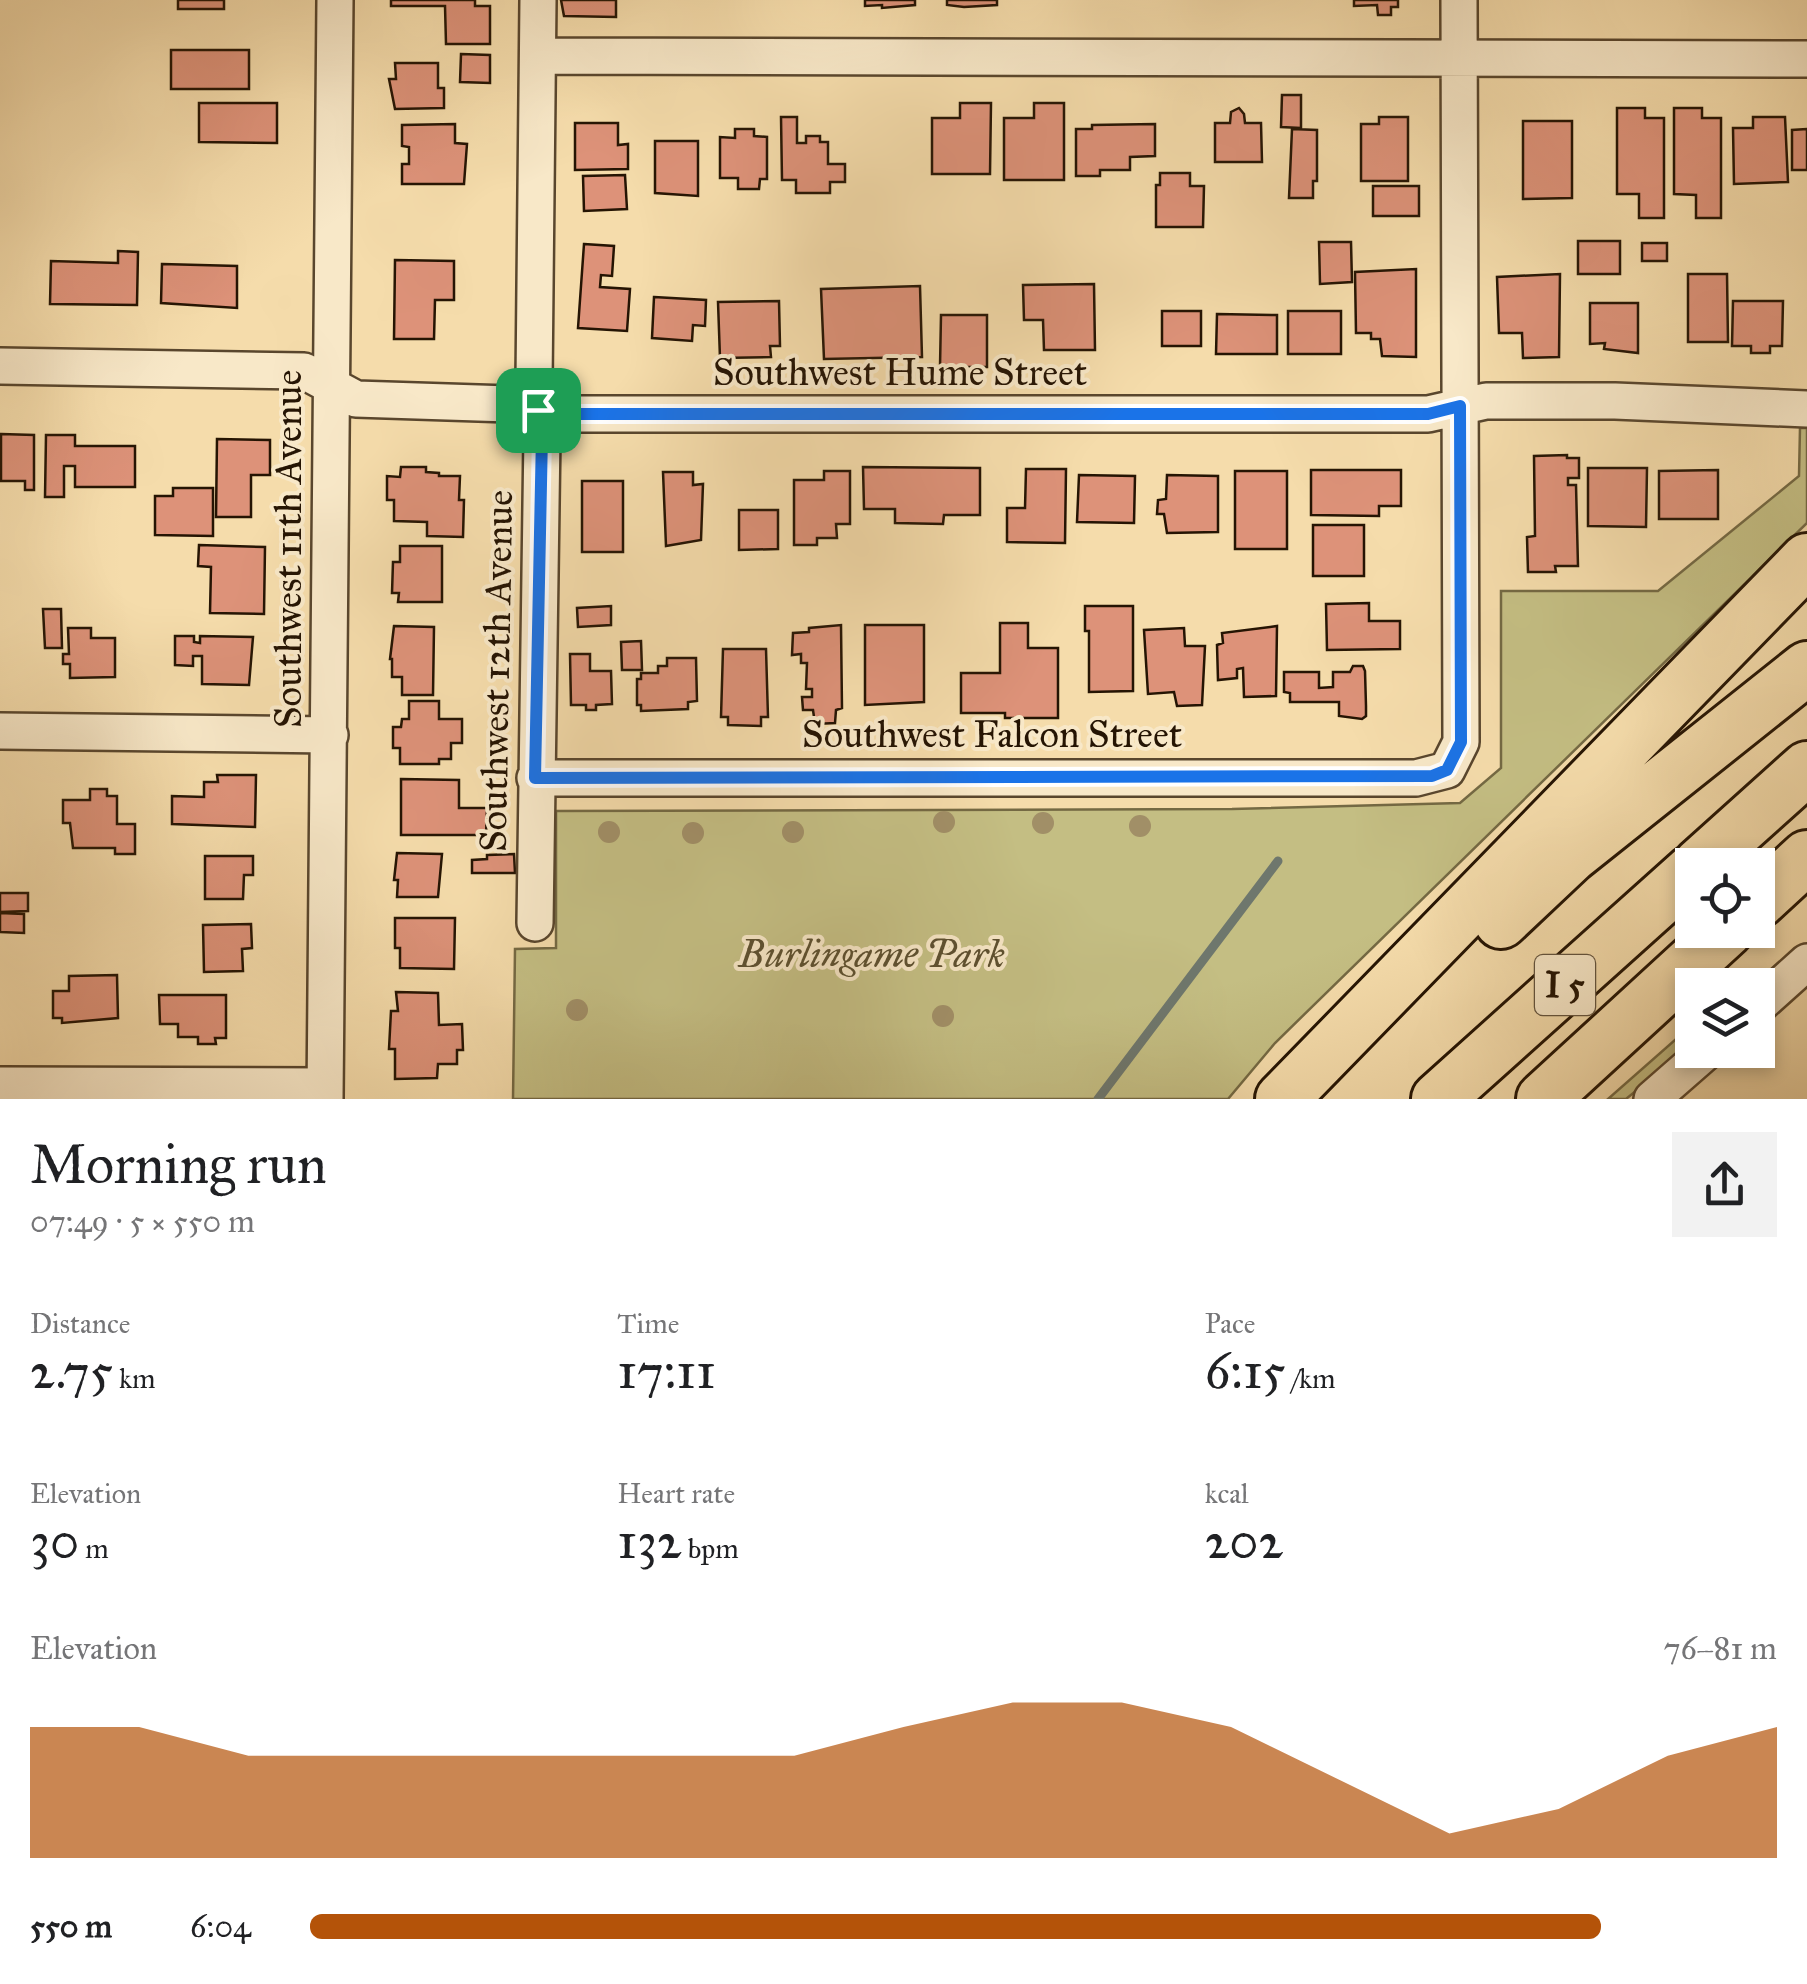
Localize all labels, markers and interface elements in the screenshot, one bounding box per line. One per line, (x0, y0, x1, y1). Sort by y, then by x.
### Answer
street label: Southwest Hume Street (713, 349, 1087, 395)
pin (496, 368, 581, 453)
street label: Southwest 11th Avenue (265, 370, 311, 728)
icon: arrive (511, 383, 566, 438)
street label: Southwest 12th Avenue (470, 490, 522, 852)
street label: Southwest Falcon Street (802, 711, 1182, 757)
map controls (1675, 848, 1775, 1068)
button: locate (1675, 848, 1775, 948)
park label: Burlingame Park (737, 931, 1005, 977)
road number: I 5 (1535, 955, 1595, 1015)
button: layers (1675, 968, 1775, 1068)
text: Morning run (30, 1131, 327, 1198)
button: share (1672, 1132, 1777, 1237)
text: 07:49 · 5 × 550 m (30, 1202, 255, 1241)
text: Distance (30, 1306, 130, 1341)
text: Time (617, 1306, 679, 1341)
text: Pace (1205, 1306, 1255, 1341)
text: 2.75 (30, 1341, 113, 1402)
text: 17:11 (617, 1341, 716, 1402)
text: 6:15 (1205, 1341, 1286, 1402)
text: km (113, 1361, 156, 1396)
text: /km (1286, 1361, 1336, 1396)
text: Elevation (30, 1476, 141, 1511)
text: Heart rate (617, 1476, 735, 1511)
text: kcal (1205, 1476, 1249, 1511)
text: 30 (30, 1511, 79, 1572)
text: 132 (617, 1511, 682, 1572)
text: 202 (1205, 1511, 1283, 1572)
text: m (79, 1531, 109, 1566)
text: bpm (682, 1531, 739, 1566)
text: Elevation (30, 1629, 157, 1668)
text: 76–81 m (1663, 1629, 1777, 1668)
text: 550 m (30, 1907, 112, 1946)
text: 6:04 (190, 1907, 251, 1946)

